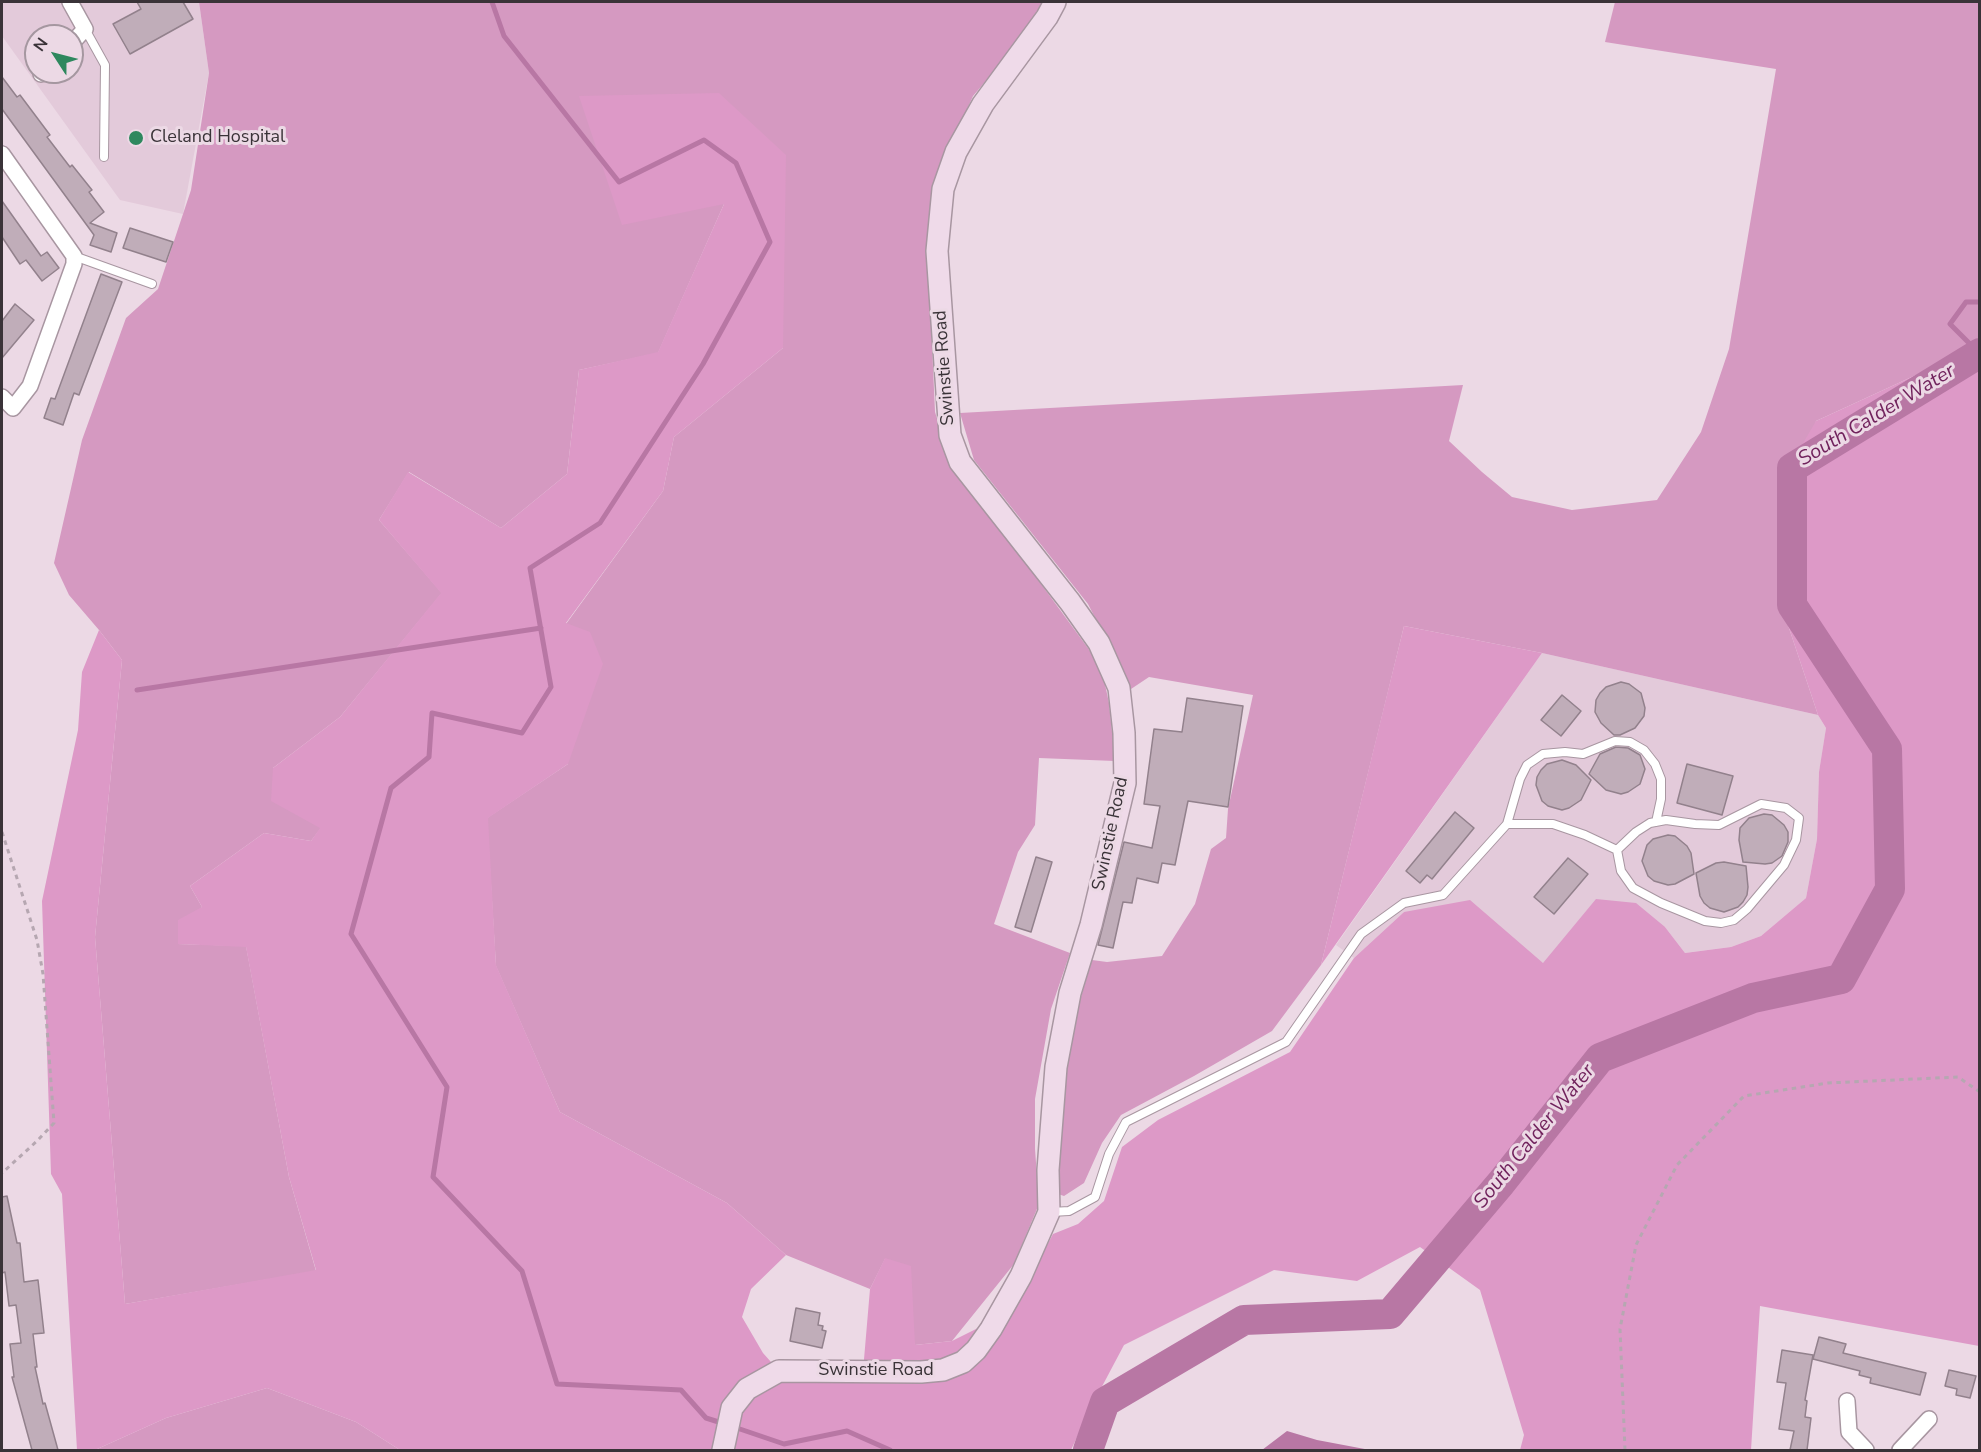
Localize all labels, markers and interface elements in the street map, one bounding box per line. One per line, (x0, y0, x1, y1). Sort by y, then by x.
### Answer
north arrow (24, 24, 84, 84)
text: N (29, 33, 53, 56)
place label: Cleland Hospital (150, 127, 285, 149)
marker: Cleland Hospital (127, 129, 145, 147)
street label: Swinstie Road (930, 310, 960, 426)
water label: South Calder Water (1794, 360, 1960, 472)
street label: Swinstie Road (1088, 775, 1134, 893)
water label: South Calder Water (1470, 1060, 1600, 1214)
street label: Swinstie Road (818, 1360, 934, 1382)

